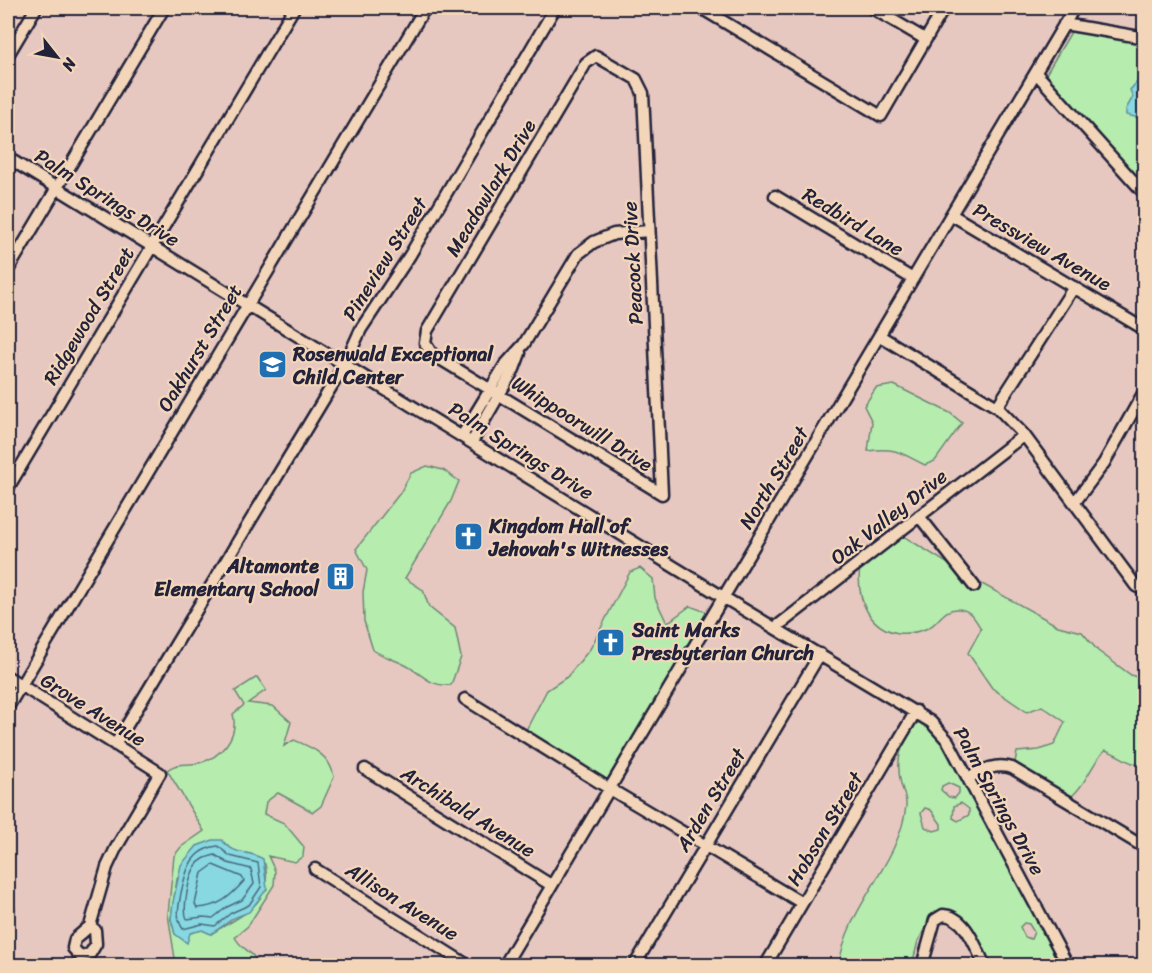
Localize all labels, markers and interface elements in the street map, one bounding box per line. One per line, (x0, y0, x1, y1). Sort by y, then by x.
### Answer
north arrow (27, 27, 87, 87)
text: N (54, 51, 85, 77)
street label: Meadowlark Drive (436, 112, 546, 264)
street label: Palm Springs Drive (27, 139, 187, 257)
street label: Redbird Lane (795, 178, 911, 266)
street label: Pineview Street (333, 189, 438, 328)
street label: Pressview Avenue (966, 193, 1118, 301)
street label: Peacock Drive (612, 200, 654, 326)
street label: Ridgewood Street (34, 240, 144, 392)
street label: Oakhurst Street (148, 277, 252, 419)
place label: Rosenwald Exceptional Child Center (292, 337, 494, 395)
school or university icon: Rosenwald Exceptional Child Center (256, 349, 288, 381)
street label: Whippoorwill Drive (504, 366, 660, 482)
street label: Palm Springs Drive (441, 392, 601, 510)
street label: North Street (729, 419, 819, 536)
street label: Oak Valley Drive (823, 460, 955, 574)
place label: Kingdom Hall of Jehovah's Witnesses (488, 509, 669, 567)
church icon: Kingdom Hall of Jehovah's Witnesses (452, 521, 484, 553)
place label: Altamonte Elementary School (154, 549, 320, 607)
building icon: Altamonte Elementary School (324, 561, 356, 593)
place label: Saint Marks Presbyterian Church (631, 613, 814, 671)
church icon: Saint Marks Presbyterian Church (595, 626, 627, 658)
street label: Grove Avenue (33, 664, 153, 756)
street label: Palm Springs Drive (943, 720, 1055, 882)
street label: Arden Street (666, 741, 756, 859)
street label: Archibald Avenue (393, 756, 542, 868)
street label: Hobson Street (777, 764, 873, 893)
street label: Allison Avenue (337, 853, 466, 951)

